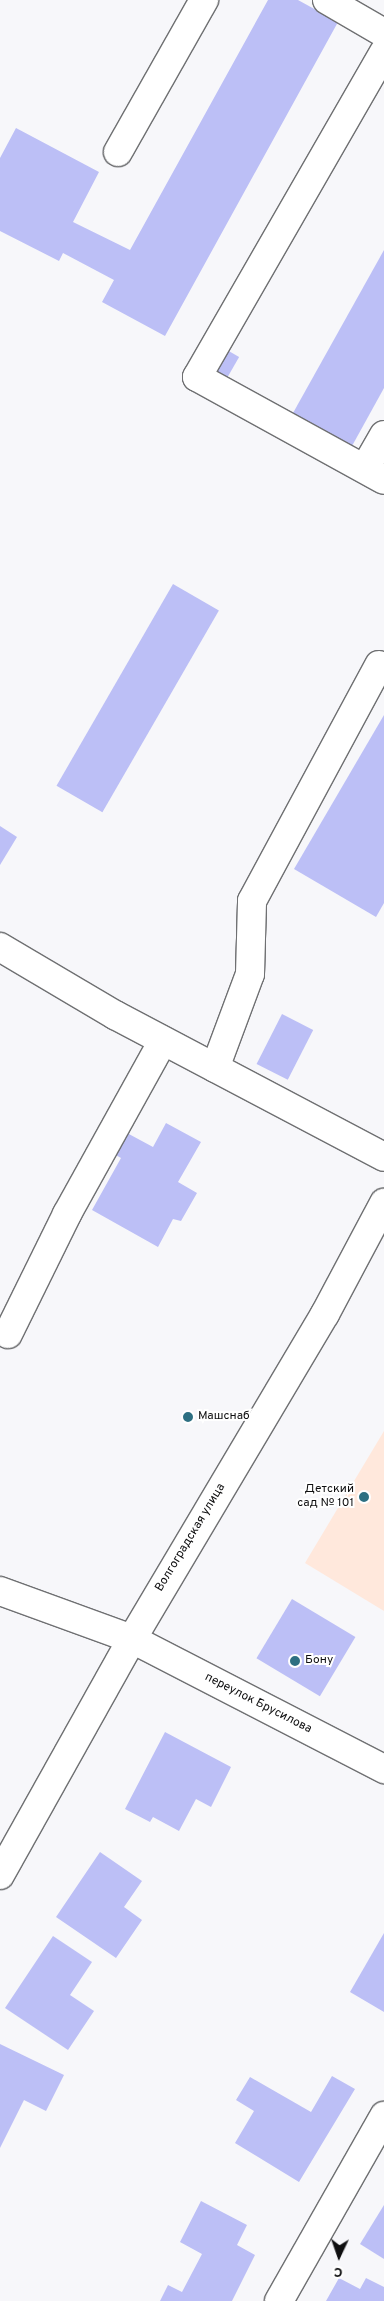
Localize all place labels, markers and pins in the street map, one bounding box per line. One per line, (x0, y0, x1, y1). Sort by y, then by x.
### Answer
place label: Машснаб (198, 1410, 250, 1424)
marker: Машснаб (182, 1411, 194, 1423)
place label: Детский сад № 101 (297, 1483, 354, 1511)
marker: Детский сад № 101 (358, 1491, 370, 1503)
place label: Бону (305, 1654, 333, 1668)
marker: Бону (289, 1655, 301, 1667)

